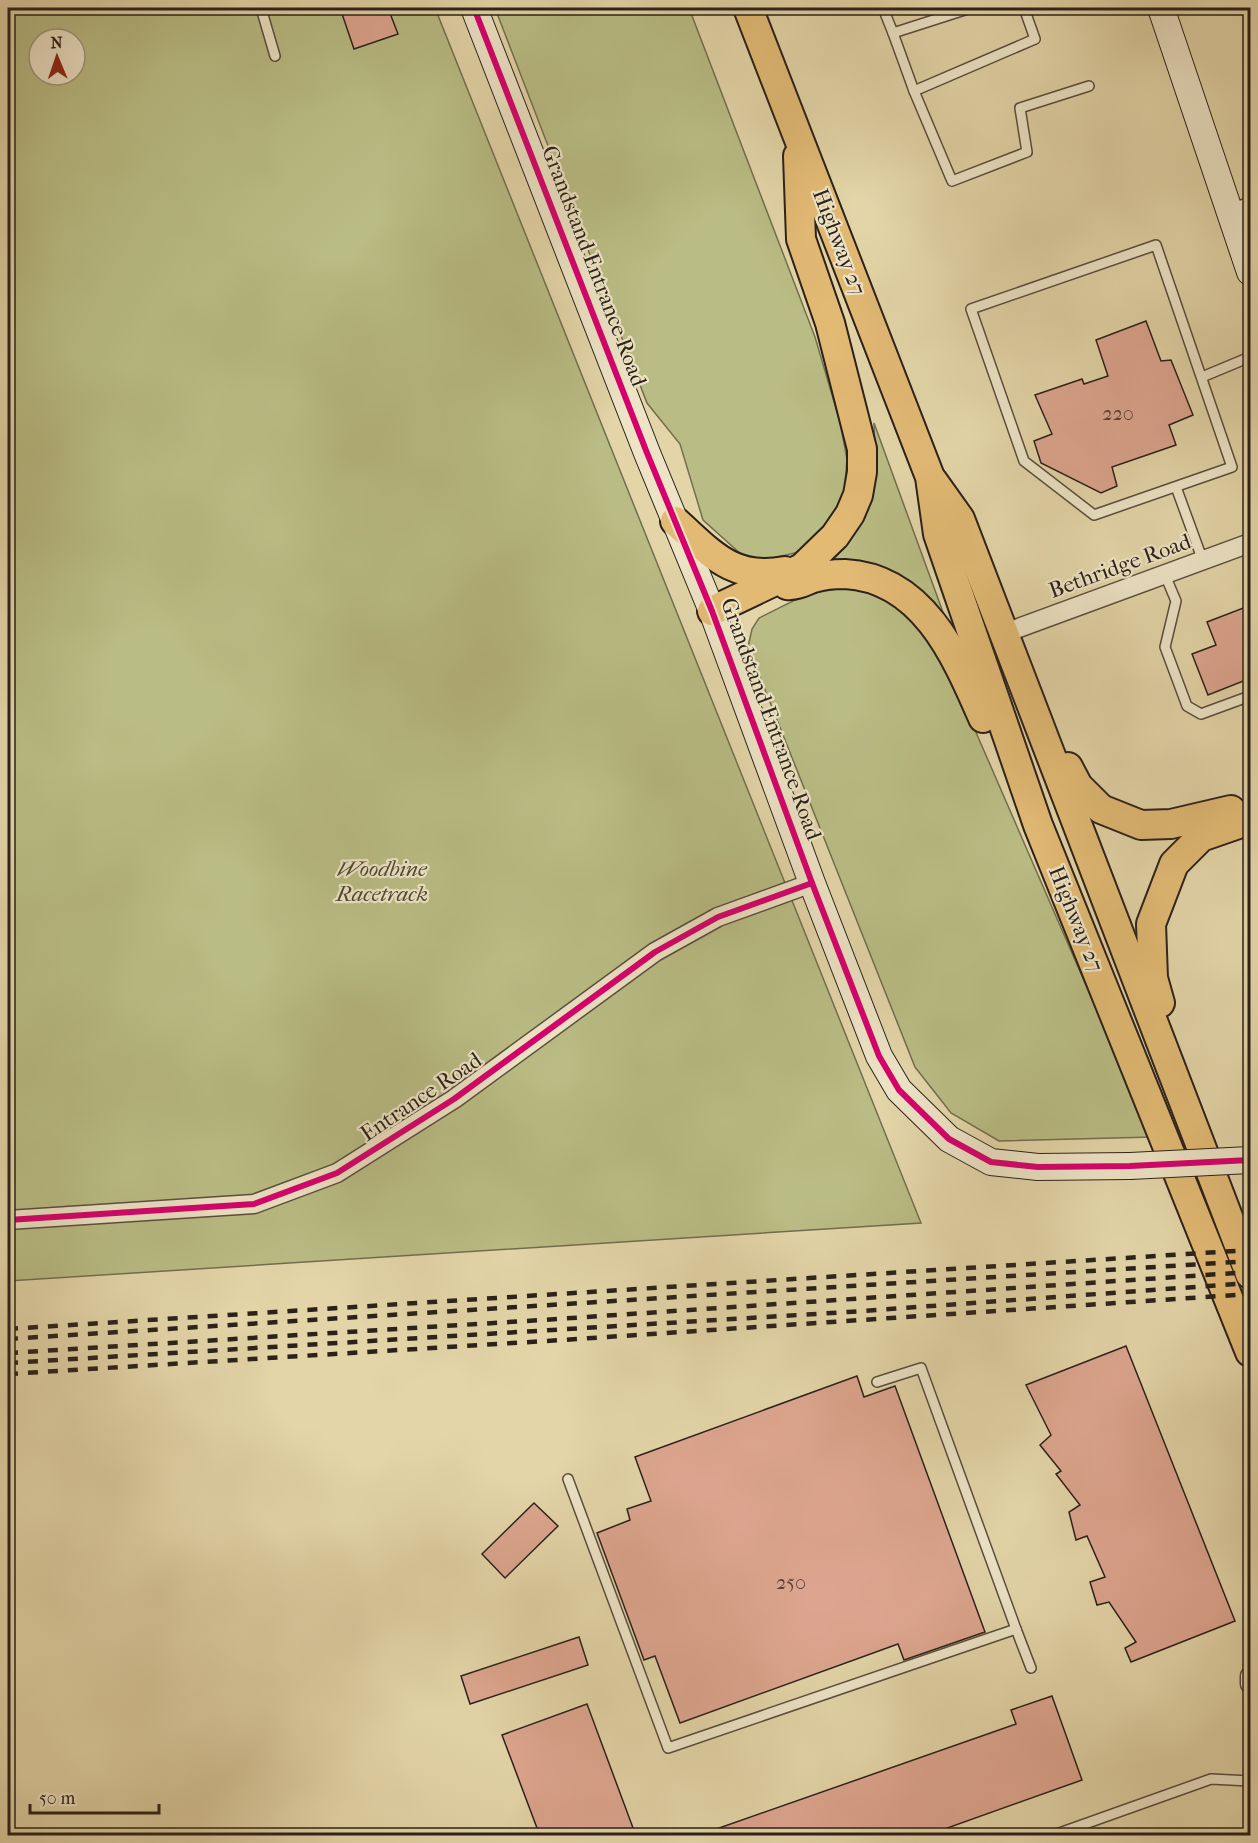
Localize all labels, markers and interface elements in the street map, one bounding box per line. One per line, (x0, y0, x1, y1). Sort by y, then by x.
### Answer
north arrow (27, 27, 87, 87)
text: N (50, 33, 64, 52)
street label: Grandstand Entrance Road (536, 142, 652, 391)
street label: Highway 27 (807, 185, 871, 299)
house number: 220 (1102, 402, 1134, 425)
street label: Bethridge Road (1045, 528, 1196, 604)
street label: Grandstand Entrance Road (715, 594, 827, 845)
park label: Woodbine Racetrack (334, 856, 428, 907)
street label: Highway 27 (1043, 862, 1109, 976)
street label: Entrance Road (356, 1046, 487, 1147)
house number: 250 (776, 1571, 806, 1594)
scale bar (30, 1777, 159, 1815)
text: 50 m (39, 1788, 76, 1809)

